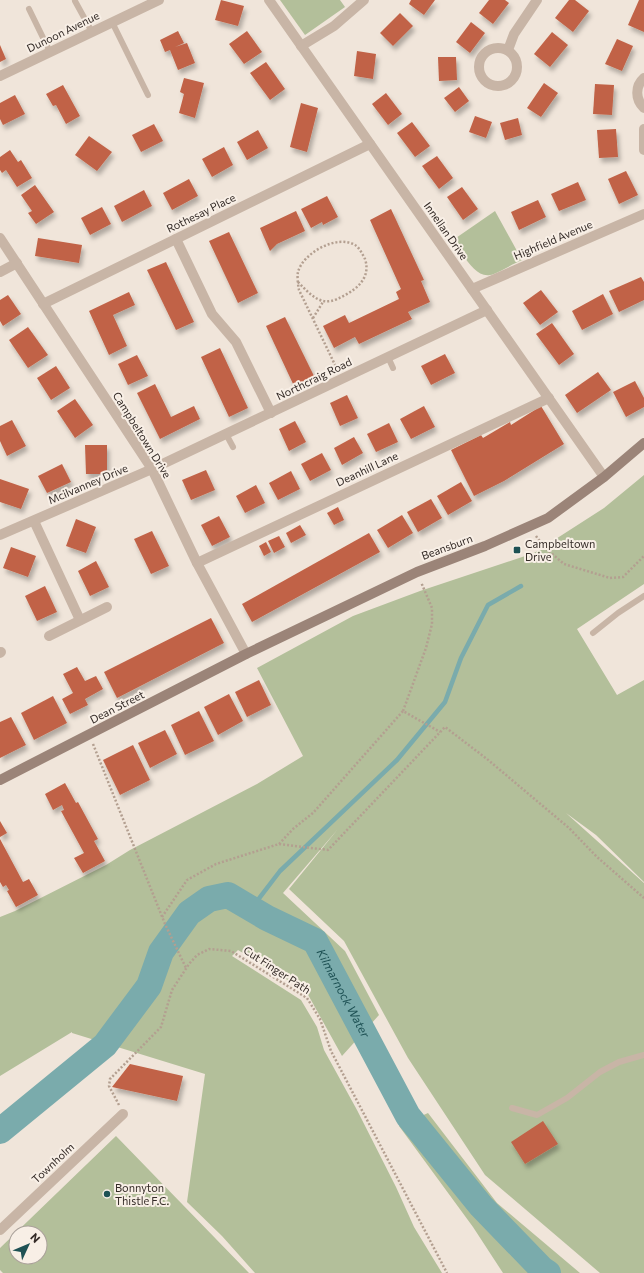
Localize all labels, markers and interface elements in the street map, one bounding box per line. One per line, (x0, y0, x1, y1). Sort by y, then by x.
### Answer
street label: Dunoon Avenue (25, 8, 101, 55)
street label: Rothesay Place (164, 190, 238, 235)
street label: Innellan Drive (422, 199, 471, 262)
street label: Highfield Avenue (511, 217, 594, 262)
street label: Northcraig Road (274, 355, 354, 402)
street label: Campbeltown Drive (111, 389, 174, 480)
street label: Deanhill Lane (334, 448, 400, 489)
street label: Mcilvanney Drive (46, 461, 130, 506)
street label: Beansburn (420, 531, 474, 562)
place label: Campbeltown Drive (525, 537, 595, 563)
marker: Campbeltown Drive (512, 545, 522, 555)
street label: Dean Street (87, 687, 147, 726)
street label: Cut Finger Path (241, 943, 313, 996)
water label: Kilmarnock Water (314, 946, 374, 1041)
street label: Townholm (29, 1140, 76, 1185)
place label: Bonnyton Thistle F.C. (115, 1181, 170, 1207)
marker: Bonnyton Thistle F.C. (102, 1189, 112, 1199)
north arrow (8, 1225, 48, 1265)
text: N (28, 1230, 43, 1245)

